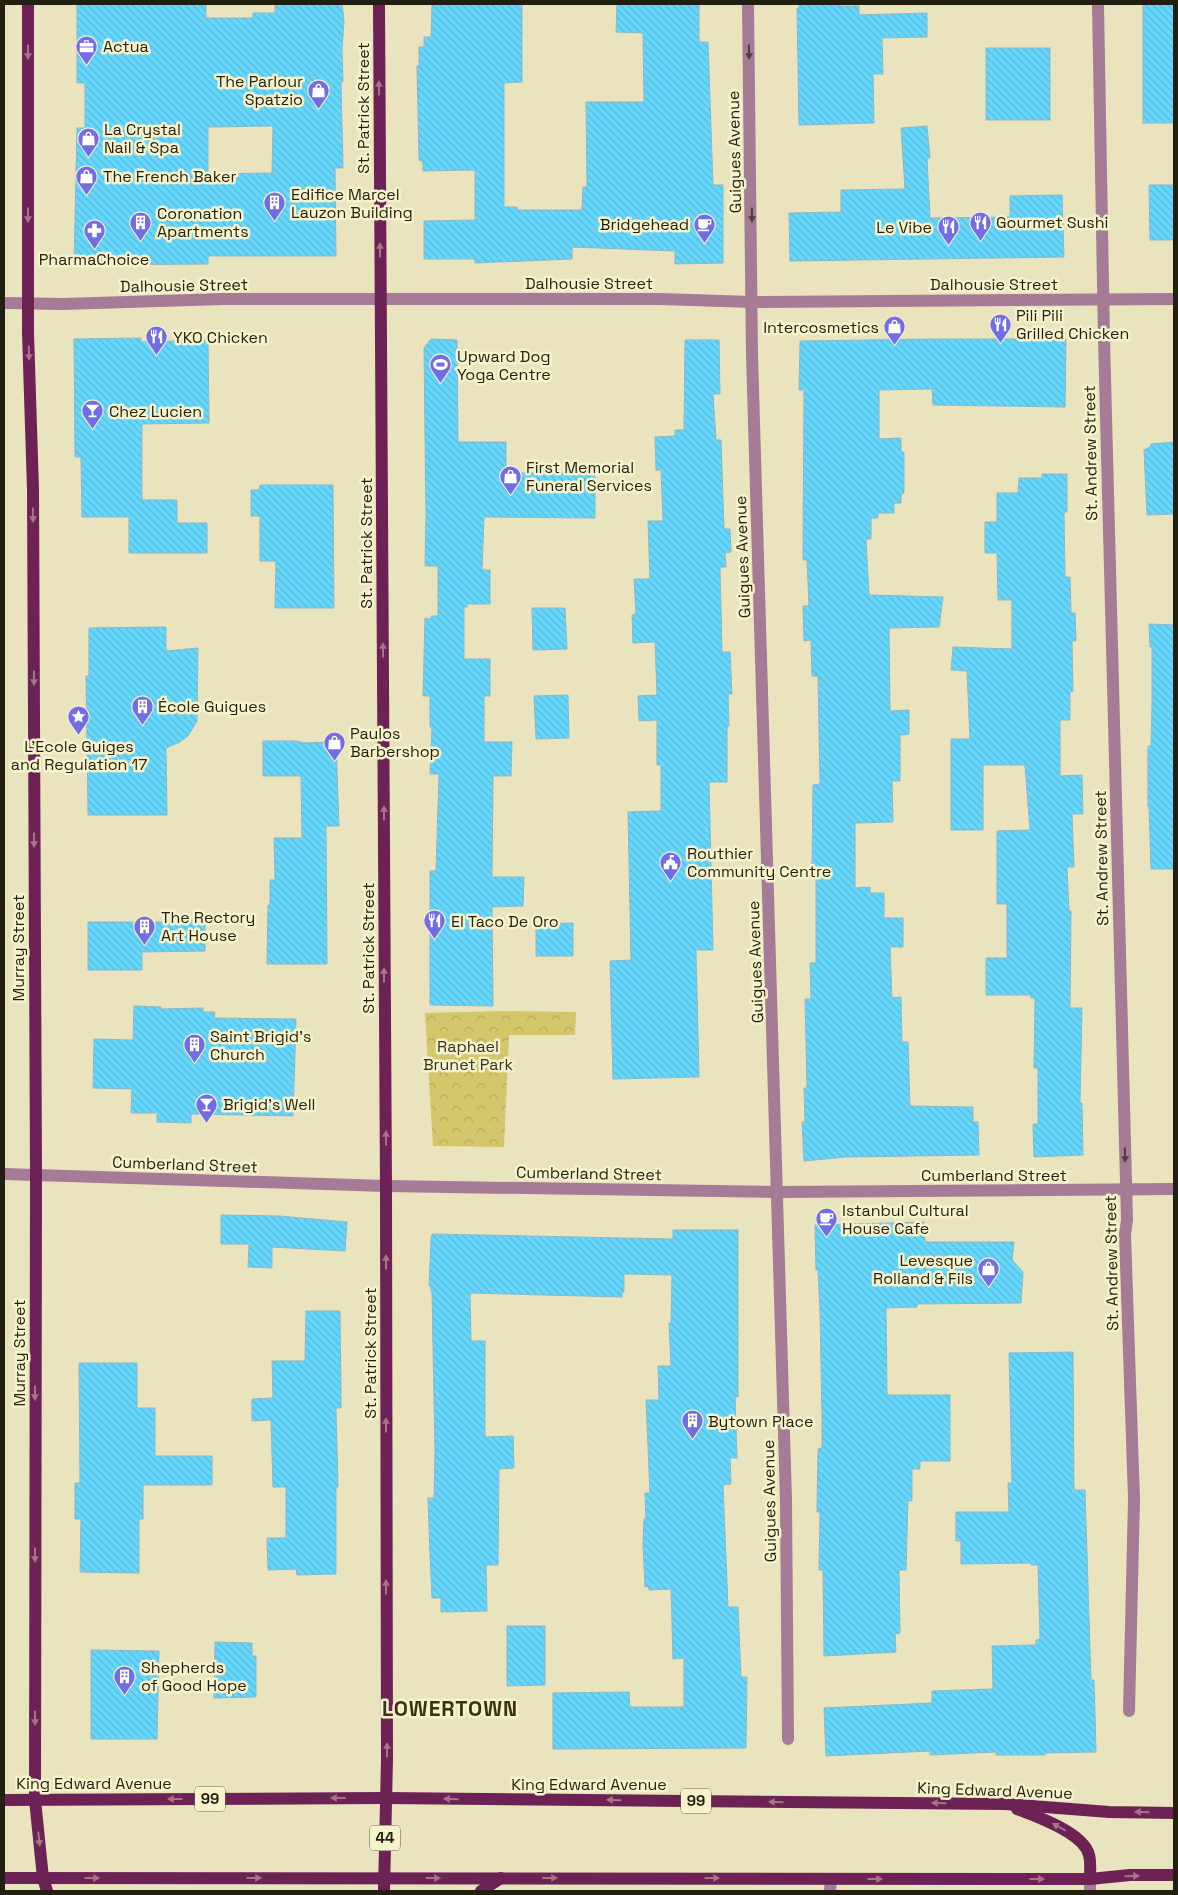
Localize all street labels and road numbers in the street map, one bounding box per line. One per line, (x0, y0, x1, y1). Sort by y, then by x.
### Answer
street label: St. Patrick Street (353, 42, 374, 174)
street label: Guigues Avenue (723, 90, 746, 213)
street label: Dalhousie Street (525, 273, 653, 294)
street label: Dalhousie Street (120, 274, 248, 297)
street label: Dalhousie Street (930, 274, 1058, 295)
street label: St. Andrew Street (1079, 385, 1102, 521)
street label: St. Patrick Street (356, 477, 377, 609)
street label: Guigues Avenue (730, 495, 755, 619)
street label: St. Andrew Street (1090, 790, 1113, 926)
street label: St. Patrick Street (358, 882, 379, 1014)
street label: Murray Street (8, 894, 29, 1002)
street label: Guigues Avenue (743, 900, 768, 1024)
street label: Cumberland Street (112, 1151, 258, 1178)
street label: Cumberland Street (516, 1162, 662, 1185)
street label: Cumberland Street (921, 1165, 1067, 1186)
street label: St. Andrew Street (1100, 1195, 1123, 1331)
street label: St. Patrick Street (360, 1287, 381, 1419)
street label: Murray Street (9, 1299, 30, 1407)
street label: Guigues Avenue (758, 1439, 781, 1562)
street label: King Edward Avenue (16, 1773, 172, 1794)
street label: King Edward Avenue (511, 1774, 667, 1795)
street label: King Edward Avenue (917, 1777, 1073, 1804)
road number: 99 (195, 1786, 225, 1812)
road number: 99 (681, 1788, 711, 1814)
road number: 44 (370, 1826, 400, 1850)

